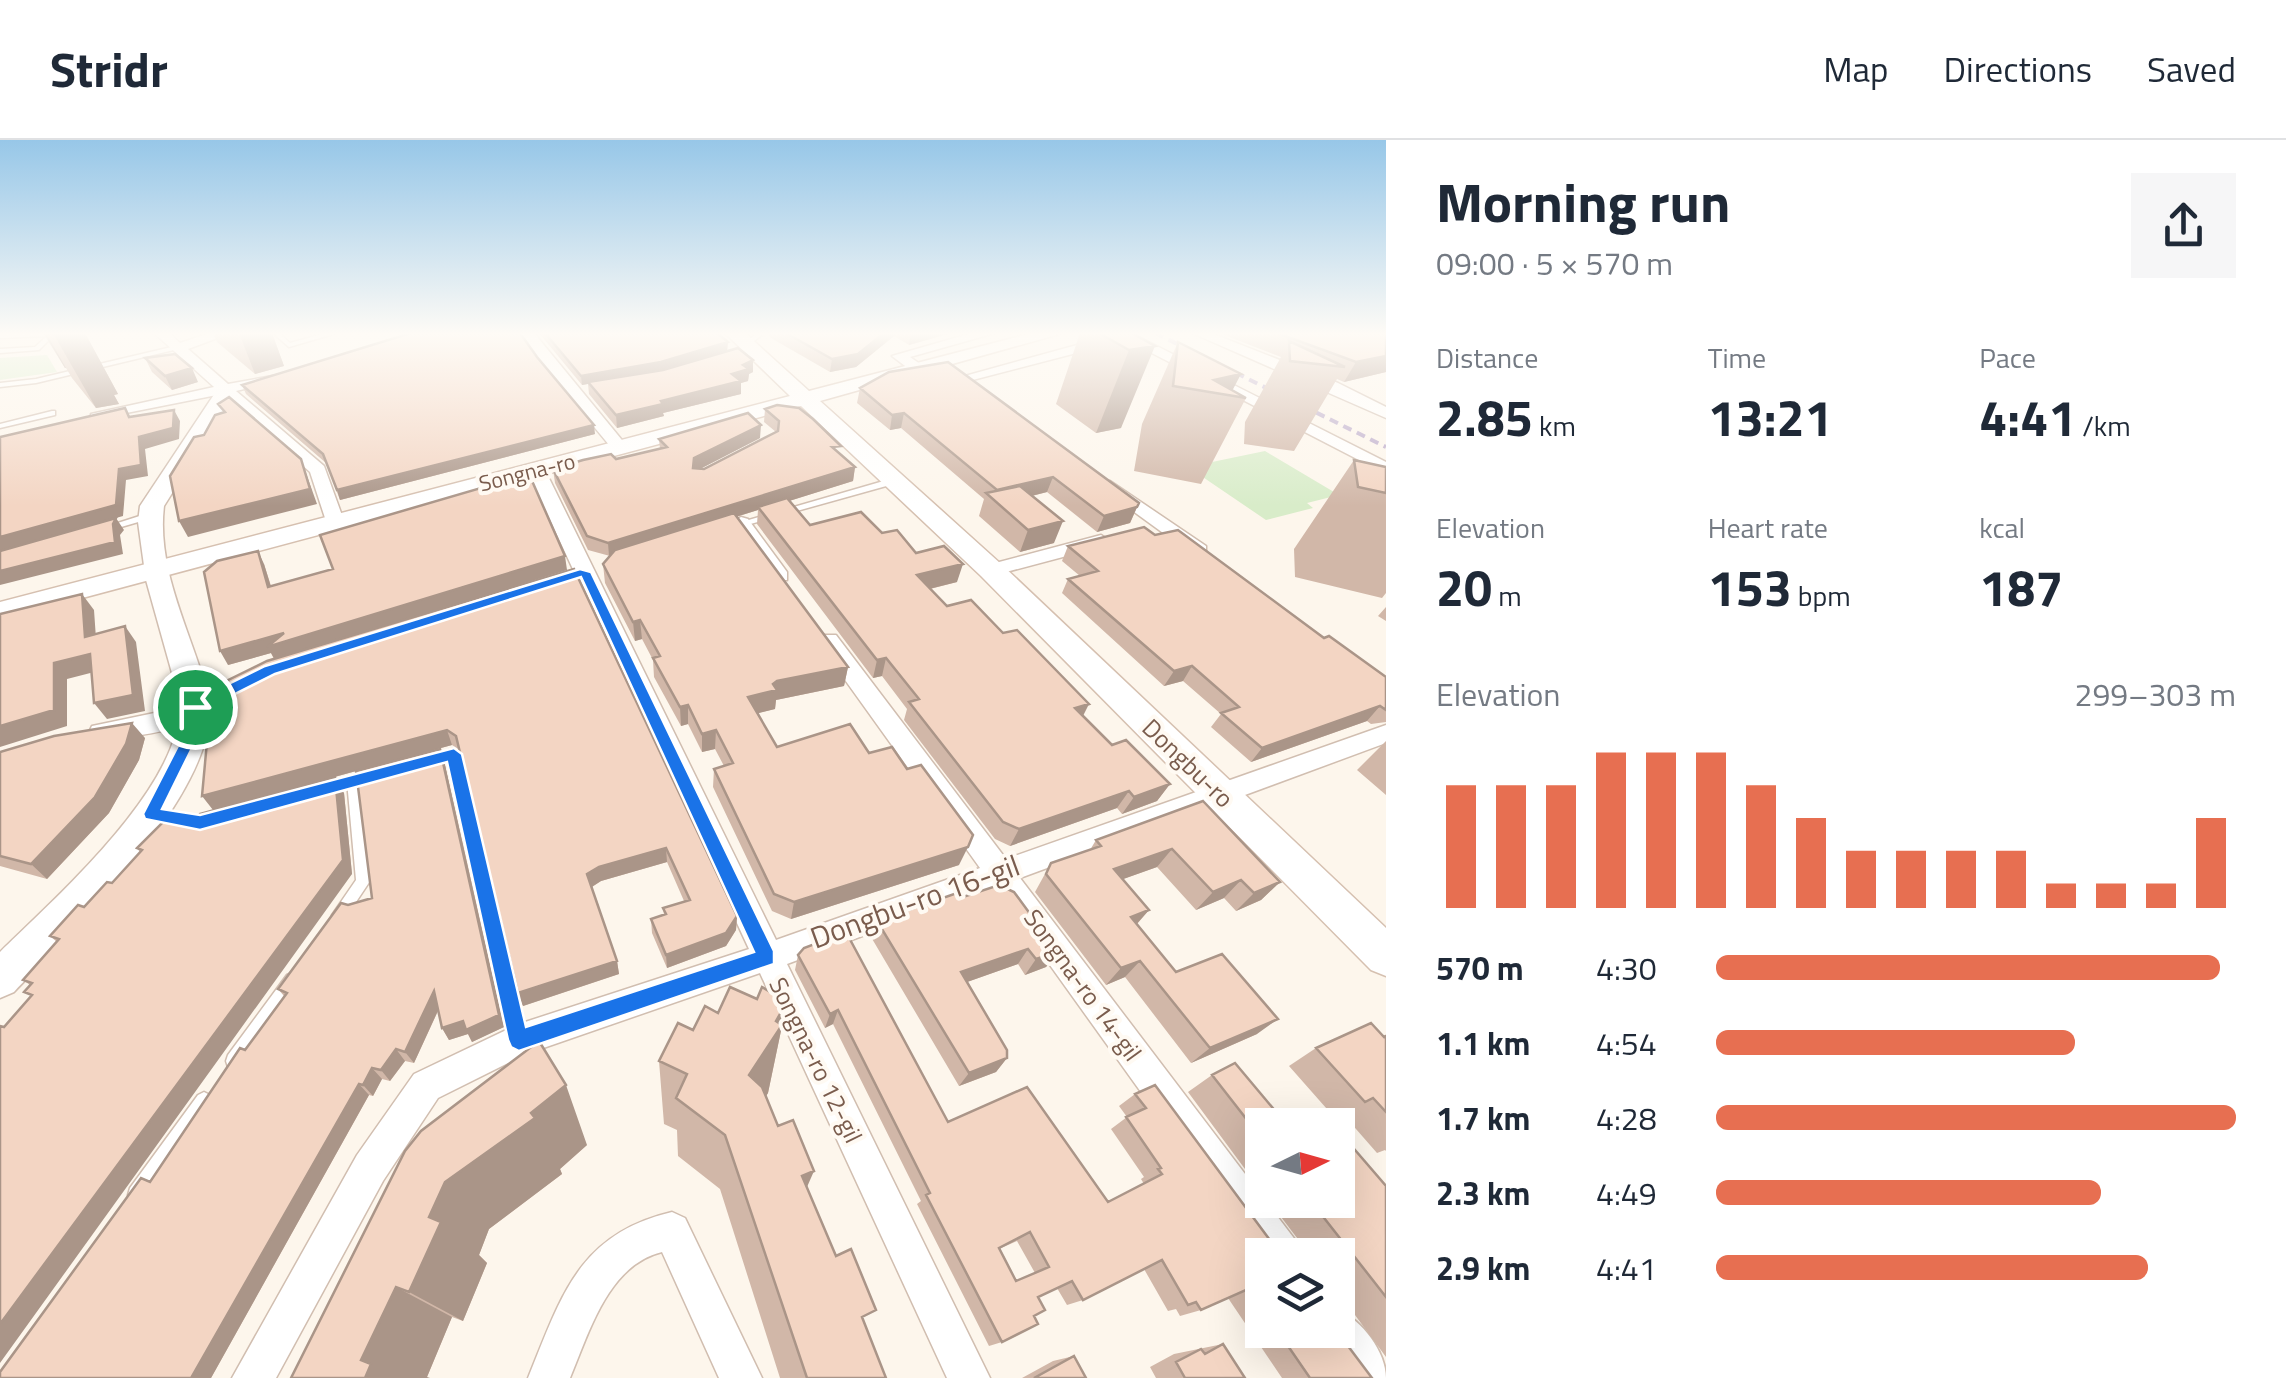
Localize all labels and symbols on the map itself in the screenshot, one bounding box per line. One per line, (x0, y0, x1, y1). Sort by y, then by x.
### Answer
street label: Songna-ro (475, 444, 579, 500)
pin (153, 665, 238, 750)
street label: Dongbu-ro (1134, 710, 1242, 816)
street label: Dongbu-ro 16-gil (804, 842, 1026, 960)
street label: Songna-ro 14-gil (1015, 901, 1151, 1069)
street label: Songna-ro 12-gil (759, 971, 873, 1149)
north arrow (1245, 1108, 1355, 1218)

